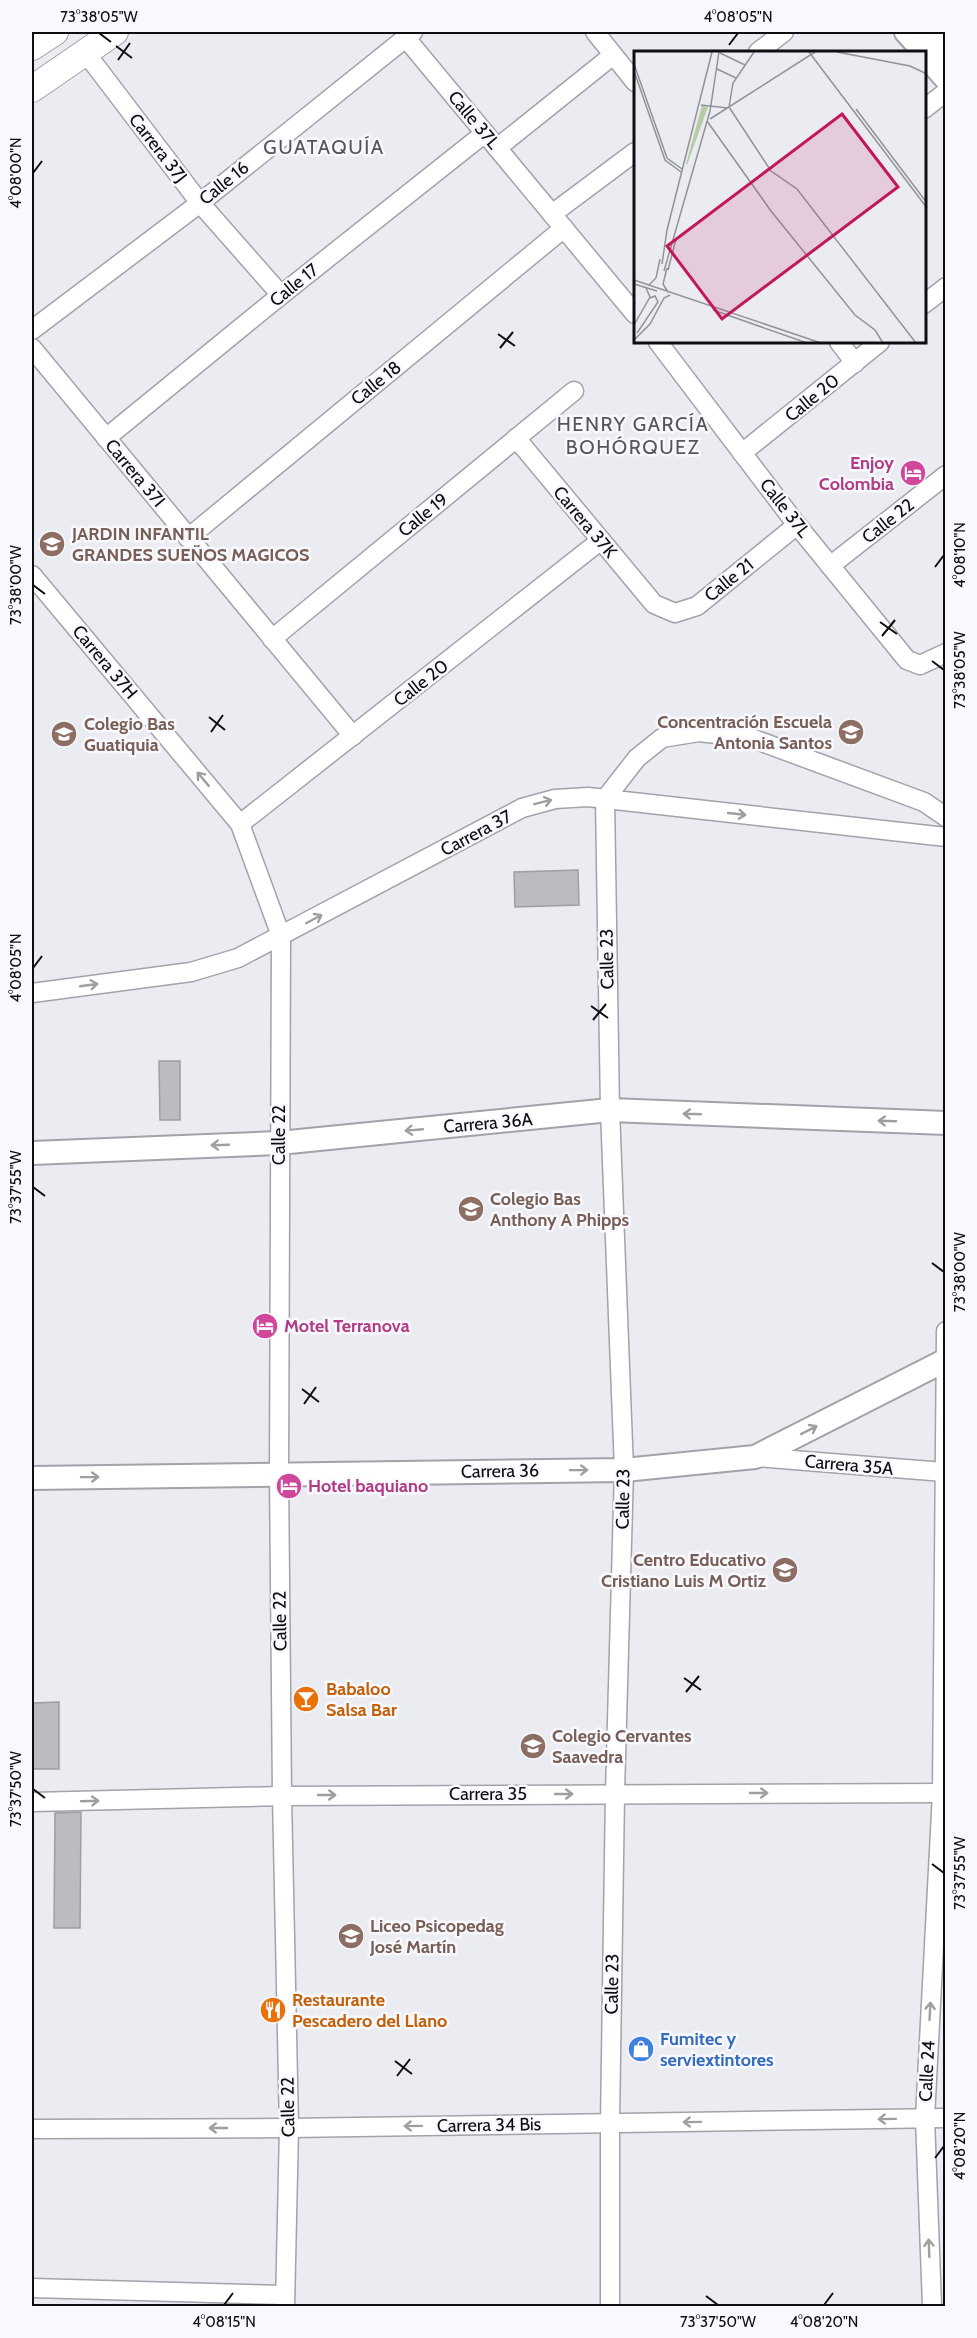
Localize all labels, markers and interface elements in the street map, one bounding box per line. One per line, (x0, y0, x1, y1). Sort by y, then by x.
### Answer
text: 73°38'05"W (60, 8, 139, 26)
text: 4°08'05"N (704, 8, 773, 26)
inset map (634, 51, 926, 344)
street label: Calle 37L (443, 86, 505, 154)
street label: Carrera 37J (124, 109, 192, 187)
district label: GUATAQUÍA (263, 135, 385, 159)
text: 4°08'00"N (7, 137, 25, 209)
street label: Calle 16 (195, 156, 253, 210)
street label: Calle 17 (265, 259, 323, 311)
street label: Calle 18 (346, 356, 406, 410)
street label: Calle 20 (780, 369, 844, 427)
district label: HENRY GARCÍA BOHÓRQUEZ (557, 412, 709, 459)
street label: Carrera 37I (100, 435, 170, 511)
place label: Enjoy Colombia (819, 452, 894, 495)
hotel icon: Enjoy Colombia (898, 458, 928, 488)
street label: Calle 37L (755, 474, 815, 542)
street label: Carrera 37K (549, 481, 622, 563)
street label: Calle 19 (394, 488, 452, 542)
street label: Calle 22 (857, 494, 919, 548)
text: 4°08'10"N (951, 522, 969, 588)
place label: JARDIN INFANTIL GRANDES SUEÑOS MAGICOS (71, 523, 309, 566)
school or university icon: JARDIN INFANTIL GRANDES SUEÑOS MAGICOS (37, 529, 67, 559)
text: 73°38'00"W (7, 544, 25, 625)
street label: Calle 21 (700, 554, 758, 606)
street label: Carrera 37H (68, 621, 142, 703)
text: 73°38'05"W (951, 630, 969, 709)
street label: Calle 20 (389, 655, 453, 711)
place label: Concentración Escuela Antonia Santos (657, 711, 832, 754)
place label: Colegio Bas Guatiquia (84, 713, 175, 756)
school or university icon: Concentración Escuela Antonia Santos (836, 717, 866, 747)
school or university icon: Colegio Bas Guatiquia (49, 719, 79, 749)
one-way arrow (196, 772, 210, 787)
one-way arrow (534, 795, 553, 807)
street label: Carrera 37 (437, 805, 515, 861)
one-way arrow (727, 808, 747, 819)
one-way arrow (304, 912, 322, 924)
street label: Calle 23 (595, 929, 619, 989)
text: 4°08'05"N (7, 934, 25, 1003)
one-way arrow (79, 980, 99, 991)
street label: Calle 22 (268, 1105, 290, 1165)
street label: Carrera 36A (443, 1108, 533, 1138)
one-way arrow (683, 1108, 703, 1119)
one-way arrow (878, 1115, 898, 1127)
one-way arrow (405, 1125, 425, 1136)
one-way arrow (210, 1140, 230, 1151)
text: 73°37'55"W (7, 1149, 25, 1224)
place label: Colegio Bas Anthony A Phipps (490, 1188, 630, 1231)
school or university icon: Colegio Bas Anthony A Phipps (456, 1194, 486, 1224)
text: 73°38'00"W (951, 1231, 969, 1312)
hotel icon: Motel Terranova (250, 1311, 280, 1341)
place label: Motel Terranova (284, 1315, 410, 1337)
one-way arrow (799, 1423, 817, 1435)
street label: Carrera 35A (804, 1450, 894, 1480)
street label: Carrera 36 (461, 1459, 539, 1483)
one-way arrow (568, 1465, 588, 1476)
street label: Calle 23 (611, 1469, 635, 1529)
one-way arrow (79, 1471, 99, 1483)
hotel icon: Hotel baquiano (274, 1471, 304, 1501)
place label: Hotel baquiano (308, 1475, 428, 1497)
place label: Centro Educativo Cristiano Luis M Ortiz (601, 1549, 766, 1592)
school or university icon: Centro Educativo Cristiano Luis M Ortiz (770, 1555, 800, 1585)
street label: Calle 22 (268, 1591, 292, 1651)
place label: Babaloo Salsa Bar (326, 1678, 397, 1721)
bar icon: Babaloo Salsa Bar (291, 1684, 321, 1714)
place label: Colegio Cervantes Saavedra (552, 1725, 692, 1768)
school or university icon: Colegio Cervantes Saavedra (518, 1731, 548, 1761)
text: 73°37'50"W (7, 1750, 25, 1827)
street label: Carrera 35 (449, 1783, 527, 1805)
one-way arrow (748, 1787, 768, 1799)
one-way arrow (553, 1788, 573, 1799)
one-way arrow (316, 1789, 336, 1801)
one-way arrow (79, 1795, 99, 1806)
text: 73°37'55"W (951, 1835, 969, 1910)
place label: Liceo Psicopedag José Martín (369, 1915, 504, 1958)
school or university icon: Liceo Psicopedag José Martín (336, 1921, 366, 1951)
street label: Calle 23 (600, 1954, 624, 2014)
place label: Restaurante Pescadero del Llano (292, 1989, 447, 2032)
restaurant icon: Restaurante Pescadero del Llano (258, 1995, 288, 2025)
one-way arrow (925, 2002, 936, 2022)
place label: Fumitec y serviextintores (660, 2028, 774, 2071)
shop icon: Fumitec y serviextintores (626, 2034, 656, 2064)
street label: Calle 24 (914, 2040, 940, 2102)
street label: Calle 22 (276, 2077, 300, 2137)
text: 4°08'20"N (951, 2112, 969, 2180)
street label: Carrera 34 Bis (437, 2113, 541, 2137)
one-way arrow (878, 2113, 898, 2125)
one-way arrow (683, 2116, 703, 2128)
one-way arrow (404, 2120, 424, 2132)
one-way arrow (209, 2123, 229, 2134)
one-way arrow (924, 2239, 935, 2259)
text: 4°08'15"N (192, 2313, 256, 2331)
text: 73°37'50"W (680, 2313, 757, 2331)
text: 4°08'20"N (790, 2313, 858, 2331)

